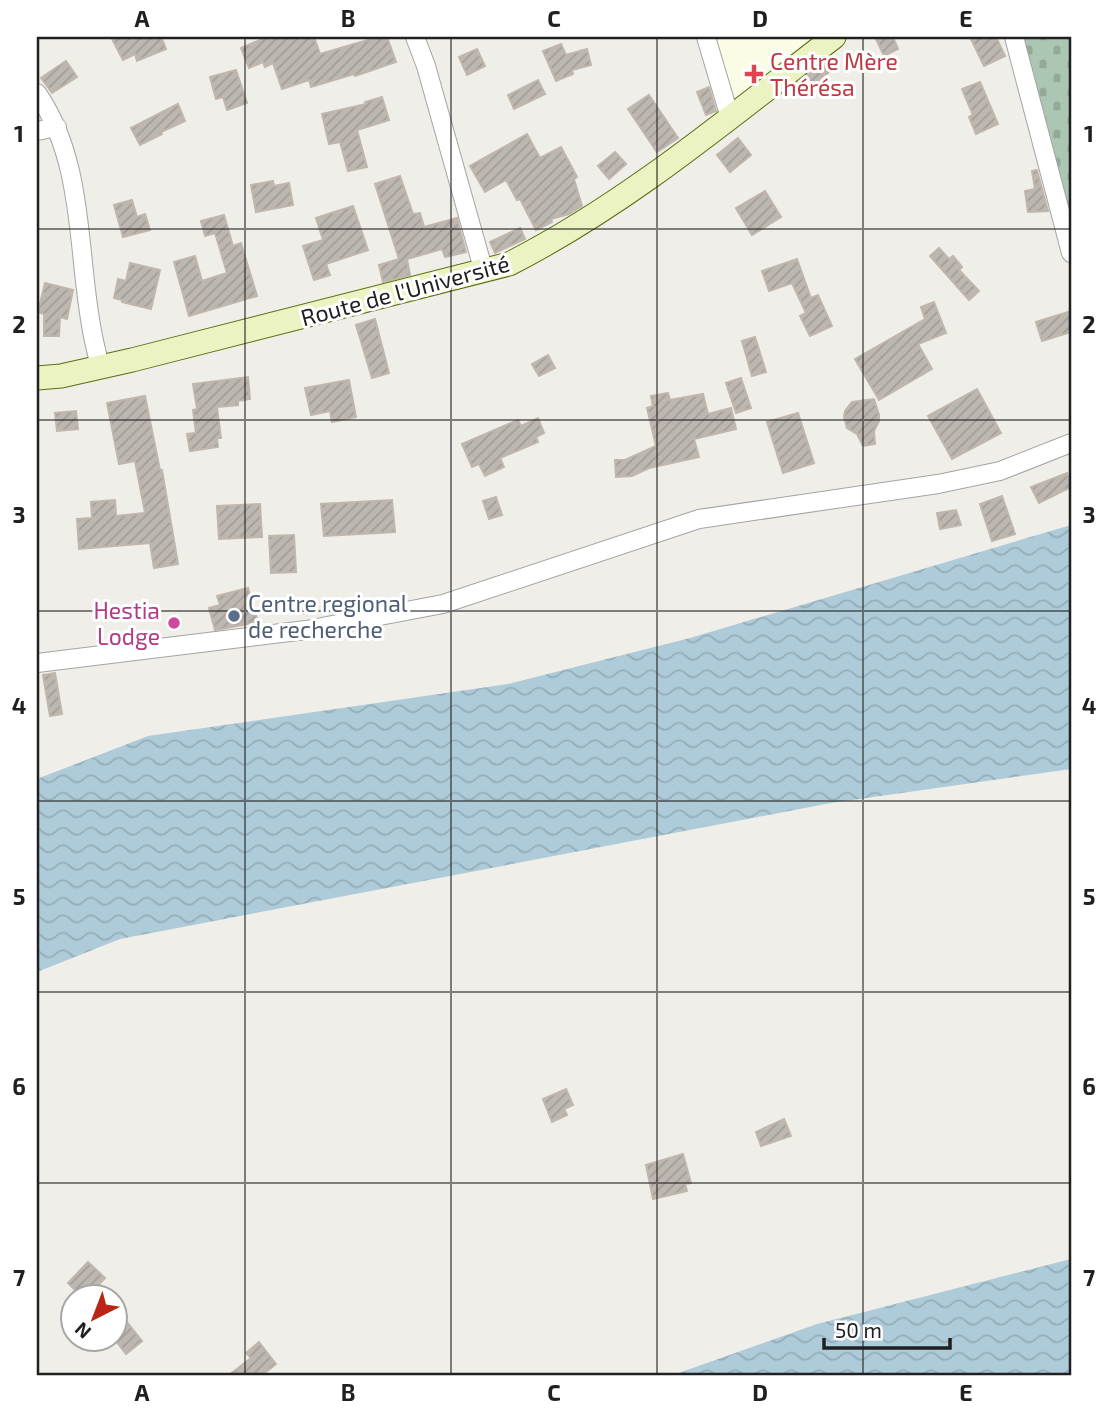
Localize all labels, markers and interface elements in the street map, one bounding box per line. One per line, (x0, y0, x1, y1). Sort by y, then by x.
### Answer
text: A (134, 4, 150, 32)
text: B (341, 4, 355, 32)
text: C (547, 4, 561, 32)
text: D (752, 4, 768, 32)
text: E (959, 4, 973, 32)
place label: Centre Mère Thérésa (770, 47, 898, 101)
marker: Centre Mère Thérésa (744, 64, 764, 84)
text: 1 (14, 119, 24, 147)
text: 1 (1084, 119, 1094, 147)
street label: Route de l'Université (298, 249, 512, 331)
text: 2 (12, 310, 26, 338)
text: 2 (1082, 310, 1096, 338)
text: 3 (12, 500, 26, 528)
text: 3 (1082, 500, 1096, 528)
place label: Centre regional de recherche (248, 589, 408, 643)
place label: Hestia Lodge (94, 596, 160, 650)
marker: Centre regional de recherche (226, 608, 242, 624)
marker: Hestia Lodge (166, 615, 182, 631)
text: 4 (12, 691, 26, 719)
text: 4 (1082, 691, 1096, 719)
text: 5 (13, 882, 25, 910)
text: 5 (1083, 882, 1095, 910)
text: 6 (12, 1072, 26, 1100)
text: 6 (1082, 1072, 1096, 1100)
text: 7 (13, 1263, 25, 1291)
text: 7 (1083, 1263, 1095, 1291)
north arrow (60, 1282, 130, 1352)
scale bar (824, 1307, 950, 1351)
text: 50 m (835, 1317, 882, 1342)
text: N (69, 1318, 95, 1344)
text: A (134, 1378, 150, 1406)
text: B (341, 1378, 355, 1406)
text: C (547, 1378, 561, 1406)
text: D (752, 1378, 768, 1406)
text: E (959, 1378, 973, 1406)

